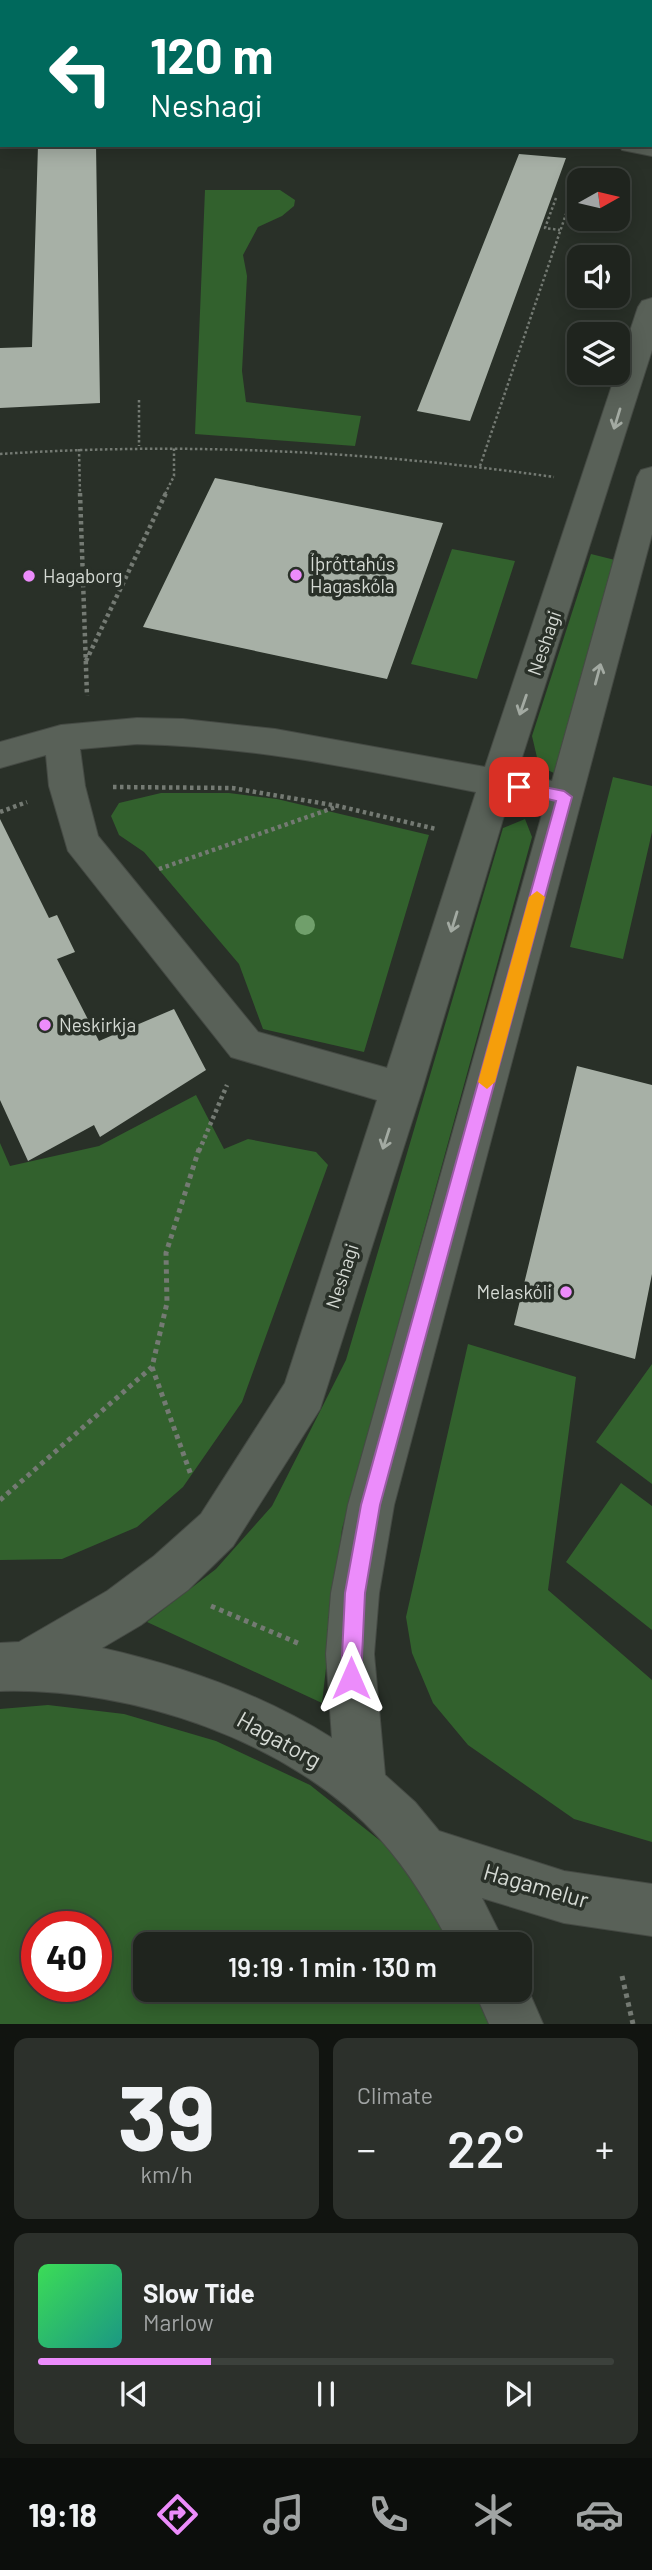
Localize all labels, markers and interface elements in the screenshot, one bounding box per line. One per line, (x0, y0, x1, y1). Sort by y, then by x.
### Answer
text: 120 m (150, 25, 273, 84)
icon: left (35, 28, 126, 119)
text: Neshagi (150, 85, 263, 123)
north arrow (567, 168, 630, 231)
map controls (567, 168, 630, 385)
button: sound (567, 245, 630, 308)
button: layers (567, 322, 630, 385)
one-way arrow (610, 408, 623, 430)
place label: Íþróttahús Hagaskóla (310, 552, 395, 597)
place label: Hagaborg (43, 564, 122, 587)
marker: Íþróttahús Hagaskóla (288, 567, 304, 583)
marker: Hagaborg (21, 568, 37, 584)
street label: Neshagi (522, 607, 565, 678)
one-way arrow (592, 663, 605, 686)
one-way arrow (516, 693, 528, 715)
pin (489, 757, 549, 817)
icon: arrive (500, 768, 538, 806)
one-way arrow (446, 910, 459, 932)
place label: Neskirkja (59, 1013, 136, 1036)
marker: Neskirkja (37, 1017, 53, 1033)
one-way arrow (379, 1127, 391, 1149)
street label: Neshagi (320, 1240, 363, 1311)
place label: Melaskóli (477, 1280, 552, 1303)
marker: Melaskóli (558, 1284, 574, 1300)
position arrow (314, 1641, 388, 1715)
street label: Hagatorg (233, 1705, 326, 1774)
street label: Hagamelur (481, 1857, 593, 1914)
speed limit sign: 40 (21, 1911, 112, 2002)
text: 19:19 · 1 min · 130 m (228, 1951, 437, 1982)
text: 39 (118, 2060, 215, 2169)
text: Climate (357, 2081, 433, 2109)
text: 22° (447, 2116, 524, 2178)
text: − (357, 2125, 376, 2171)
text: + (595, 2125, 614, 2171)
text: km/h (140, 2160, 193, 2188)
text: Slow Tide (143, 2277, 255, 2308)
text: Marlow (143, 2308, 214, 2336)
icon: previous (115, 2375, 153, 2413)
icon: pause (307, 2375, 345, 2413)
icon: next (499, 2375, 537, 2413)
icon: directions (153, 2490, 202, 2539)
icon: music (259, 2490, 308, 2539)
icon: phone (364, 2490, 413, 2539)
icon: climate (469, 2490, 518, 2539)
icon: car (575, 2490, 624, 2539)
text: 19:18 (28, 2495, 97, 2533)

